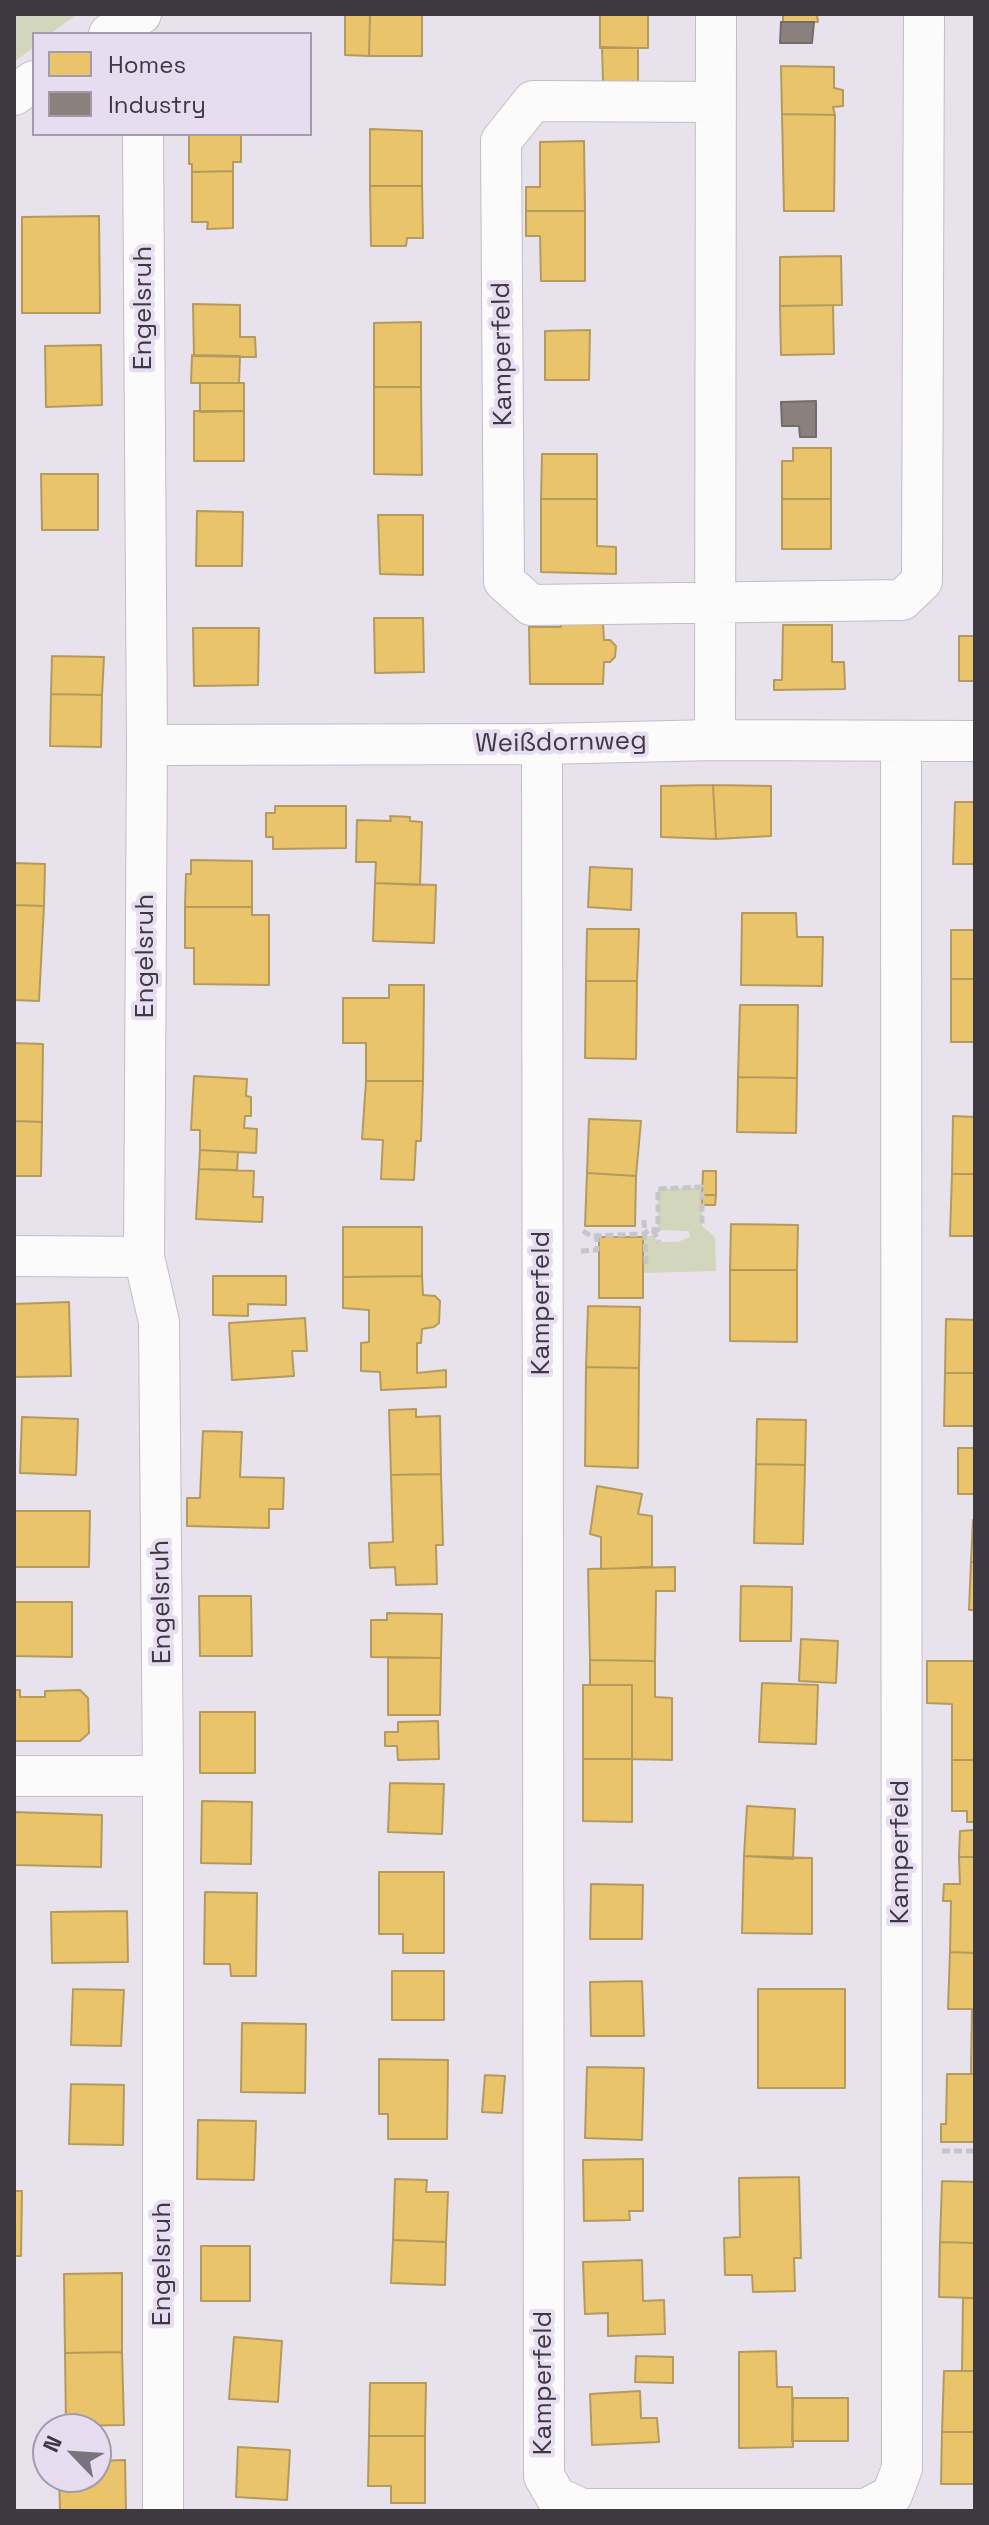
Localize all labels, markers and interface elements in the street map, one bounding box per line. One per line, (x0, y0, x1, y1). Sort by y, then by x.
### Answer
legend (32, 32, 312, 136)
text: Homes (108, 49, 186, 80)
text: Industry (108, 89, 206, 120)
street label: Engelsruh (128, 246, 160, 370)
street label: Kamperfeld (486, 281, 520, 427)
street label: Weißdornweg (475, 726, 647, 760)
street label: Engelsruh (130, 894, 162, 1018)
street label: Kamperfeld (526, 1231, 558, 1375)
street label: Engelsruh (145, 1540, 179, 1664)
street label: Kamperfeld (885, 1780, 917, 1924)
street label: Engelsruh (147, 2202, 179, 2326)
street label: Kamperfeld (528, 2311, 560, 2455)
north arrow (32, 2413, 112, 2493)
text: N (36, 2431, 68, 2456)

